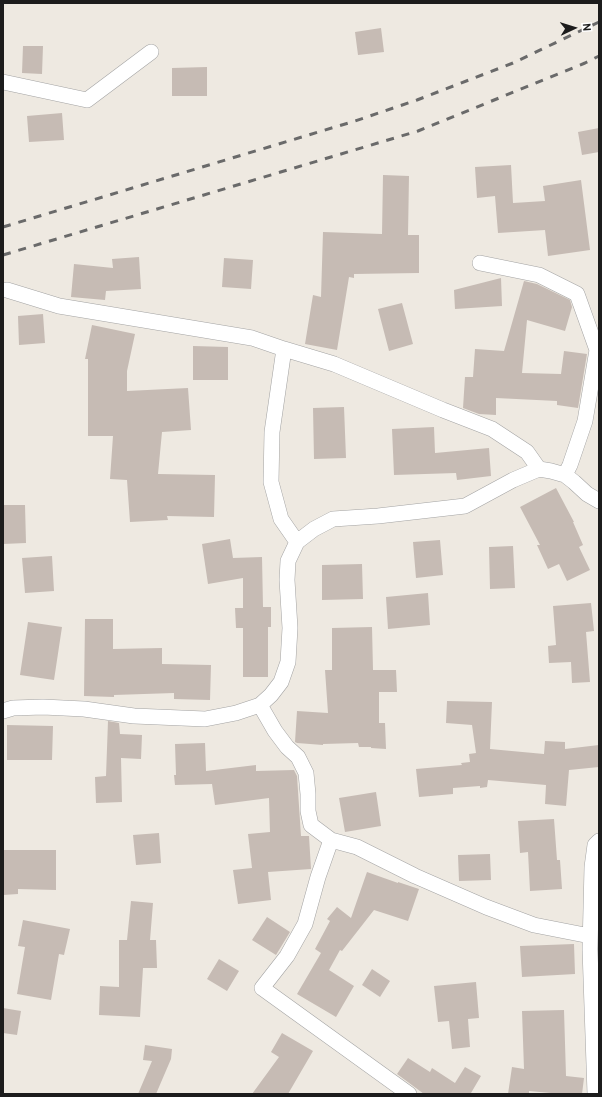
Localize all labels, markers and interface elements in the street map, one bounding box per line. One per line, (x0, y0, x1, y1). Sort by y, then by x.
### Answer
north arrow (554, 8, 594, 48)
text: N (579, 23, 593, 32)

